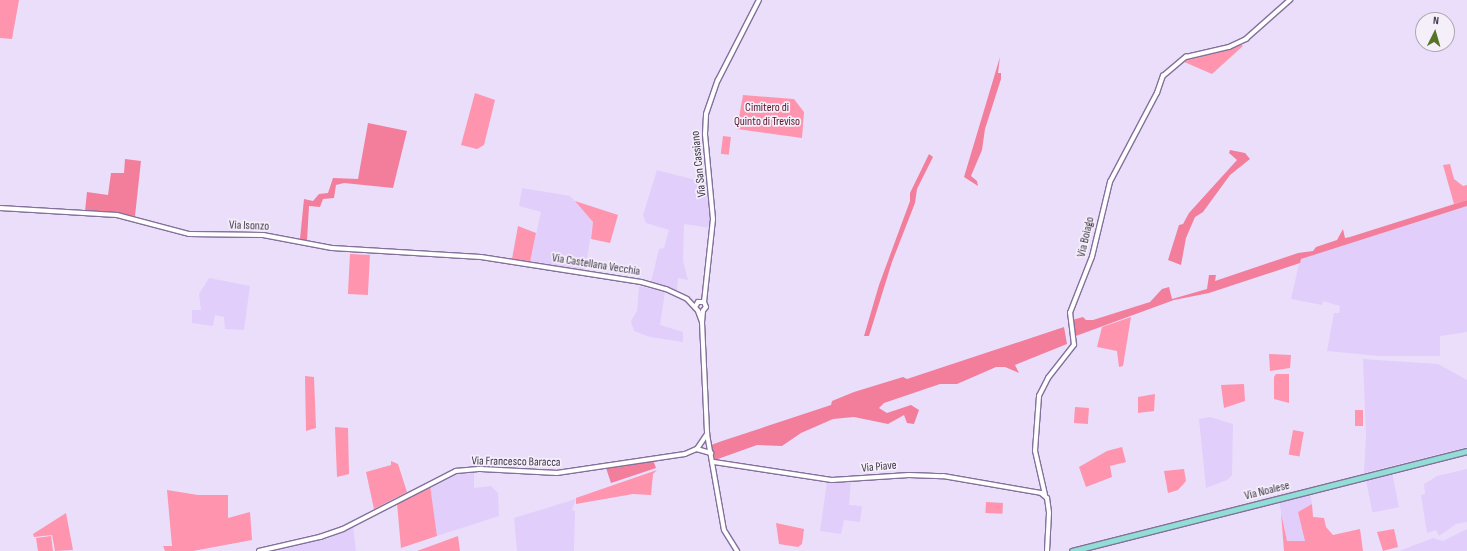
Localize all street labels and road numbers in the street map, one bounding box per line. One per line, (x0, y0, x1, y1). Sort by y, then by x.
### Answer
street label: Via San Cassiano (688, 130, 710, 198)
street label: Via Boiago (1074, 215, 1098, 259)
street label: Via Isonzo (229, 218, 269, 234)
street label: Via Castellana Vecchia (551, 251, 641, 279)
street label: Via Francesco Baracca (471, 454, 561, 470)
street label: Via Piave (861, 458, 897, 476)
street label: Via Noalese (1243, 478, 1291, 504)

